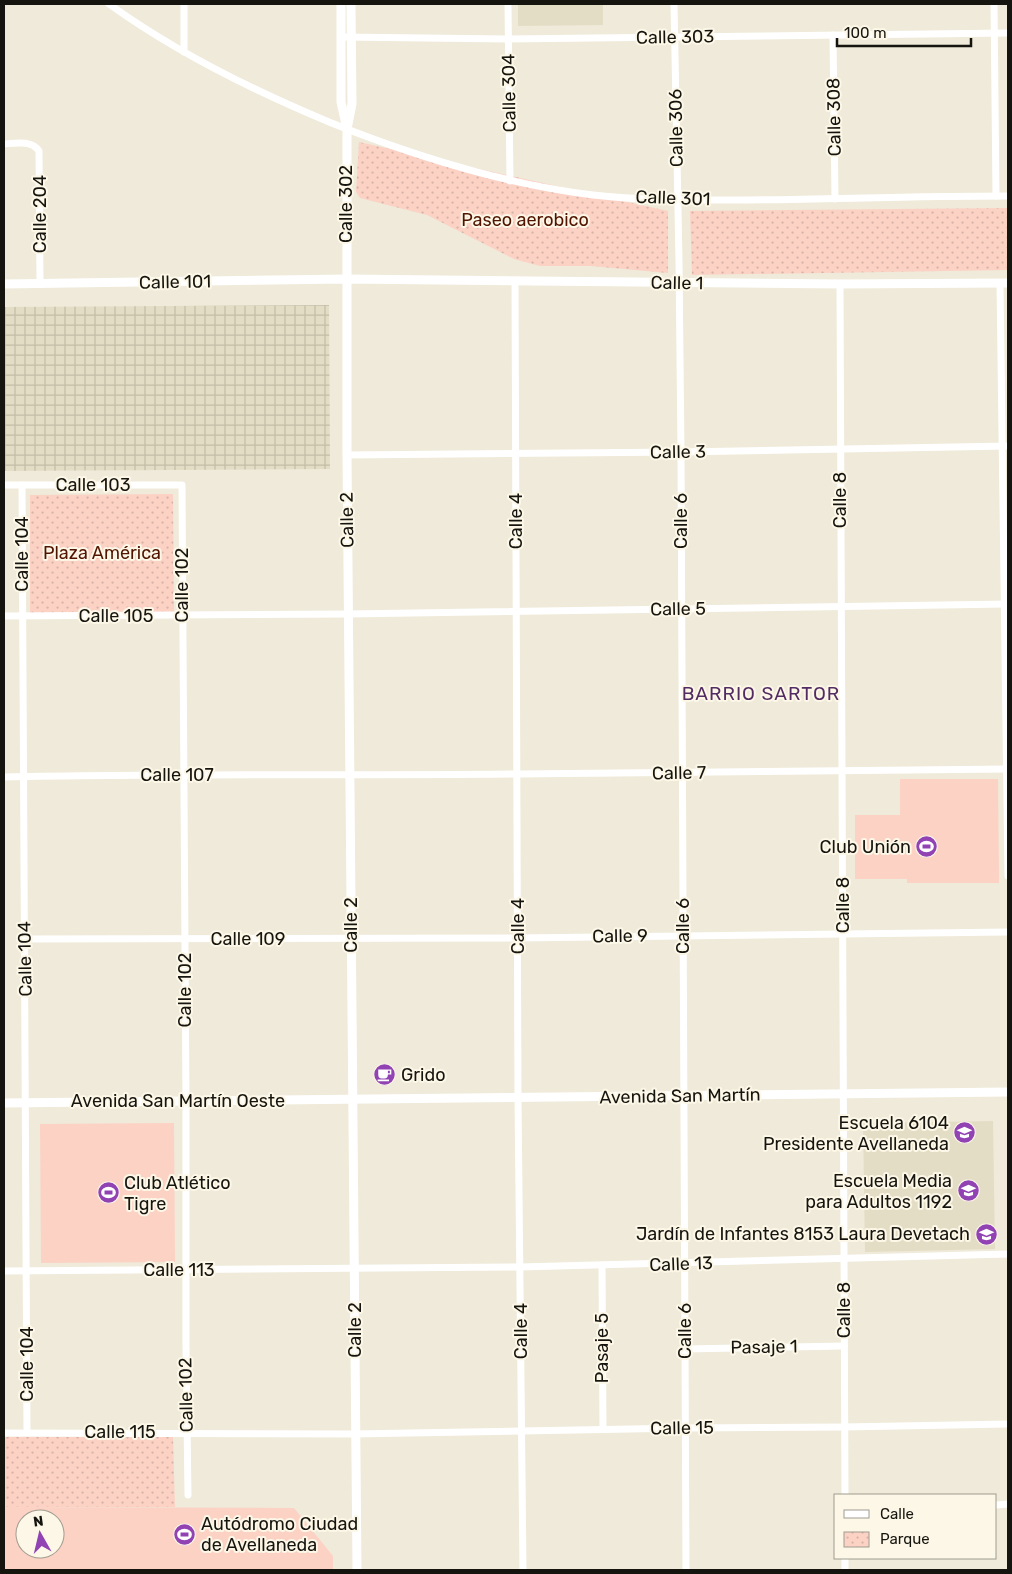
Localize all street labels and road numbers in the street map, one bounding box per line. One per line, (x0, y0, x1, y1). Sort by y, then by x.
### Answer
street label: Calle 303 (636, 25, 714, 49)
street label: Calle 304 (497, 54, 521, 132)
street label: Calle 308 (822, 77, 846, 157)
street label: Calle 306 (664, 89, 688, 167)
street label: Calle 302 (335, 165, 357, 243)
street label: Calle 204 (29, 175, 51, 253)
street label: Calle 301 (635, 186, 711, 210)
street label: Calle 101 (139, 270, 211, 294)
street label: Calle 1 (650, 272, 704, 294)
street label: Calle 3 (650, 441, 706, 463)
street label: Calle 8 (829, 472, 851, 528)
street label: Calle 103 (55, 474, 131, 496)
street label: Calle 2 (336, 492, 358, 548)
street label: Calle 4 (505, 493, 527, 549)
street label: Calle 6 (670, 493, 692, 549)
street label: Calle 104 (11, 516, 33, 592)
street label: Calle 102 (171, 548, 193, 622)
street label: Calle 5 (650, 598, 706, 620)
street label: Calle 105 (79, 605, 154, 627)
street label: Calle 7 (652, 762, 706, 784)
street label: Calle 107 (140, 764, 214, 786)
street label: Calle 8 (832, 877, 854, 933)
street label: Calle 2 (340, 897, 362, 953)
street label: Calle 4 (507, 898, 529, 954)
street label: Calle 6 (672, 898, 694, 954)
street label: Calle 104 (13, 921, 37, 997)
street label: Calle 9 (592, 925, 648, 947)
street label: Calle 109 (211, 928, 285, 950)
street label: Calle 102 (174, 953, 196, 1027)
street label: Avenida San Martín (599, 1084, 761, 1108)
street label: Avenida San Martín Oeste (71, 1090, 285, 1112)
street label: Calle 13 (649, 1252, 713, 1276)
street label: Calle 113 (143, 1259, 215, 1281)
street label: Calle 8 (833, 1282, 855, 1338)
street label: Calle 2 (344, 1302, 366, 1358)
street label: Calle 4 (510, 1303, 532, 1359)
street label: Calle 6 (674, 1303, 696, 1359)
street label: Pasaje 5 (591, 1313, 613, 1383)
street label: Calle 104 (16, 1326, 38, 1402)
street label: Pasaje 1 (730, 1335, 798, 1359)
street label: Calle 102 (174, 1357, 198, 1433)
street label: Calle 15 (650, 1416, 714, 1440)
street label: Calle 115 (84, 1421, 156, 1443)

